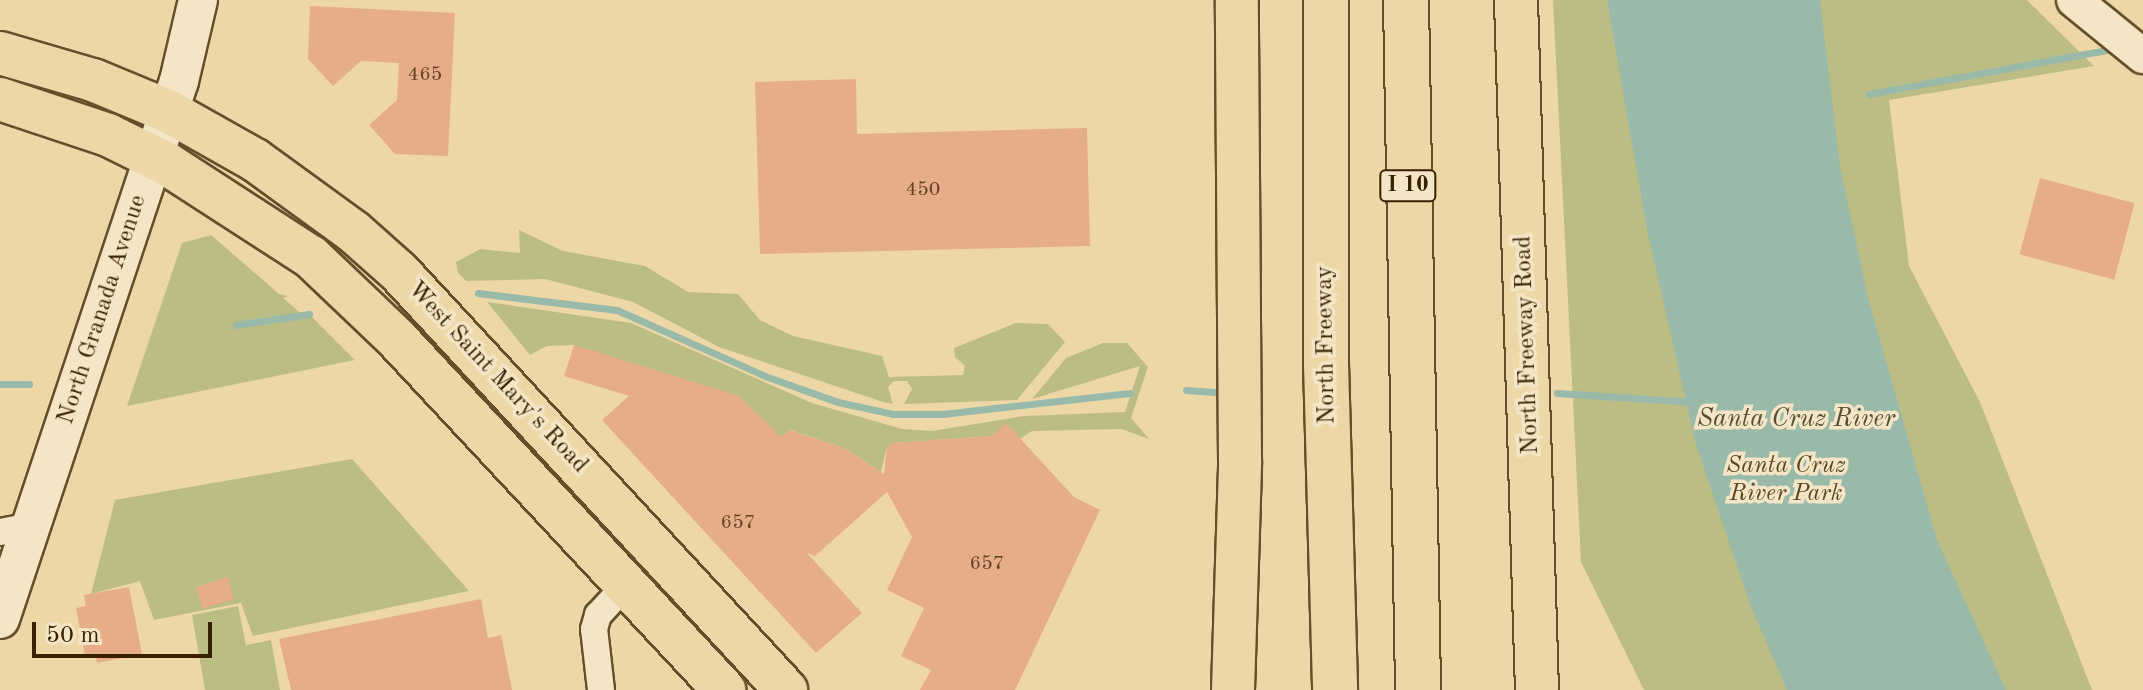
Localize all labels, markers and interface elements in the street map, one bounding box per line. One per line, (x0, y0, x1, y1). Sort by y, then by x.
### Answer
house number: 465 (408, 63, 442, 87)
road number: I 10 (1378, 168, 1438, 204)
house number: 450 (906, 178, 940, 202)
street label: North Granada Avenue (52, 192, 154, 428)
street label: North Freeway Road (1510, 235, 1546, 455)
street label: North Freeway (1311, 265, 1343, 425)
street label: West Saint Mary's Road (401, 276, 593, 480)
water label: Santa Cruz River (1697, 404, 1895, 436)
park label: Santa Cruz River Park (1726, 453, 1846, 509)
house number: 657 (721, 511, 755, 535)
house number: 657 (970, 552, 1004, 576)
scale bar (36, 606, 216, 656)
text: 50 m (46, 624, 100, 648)

